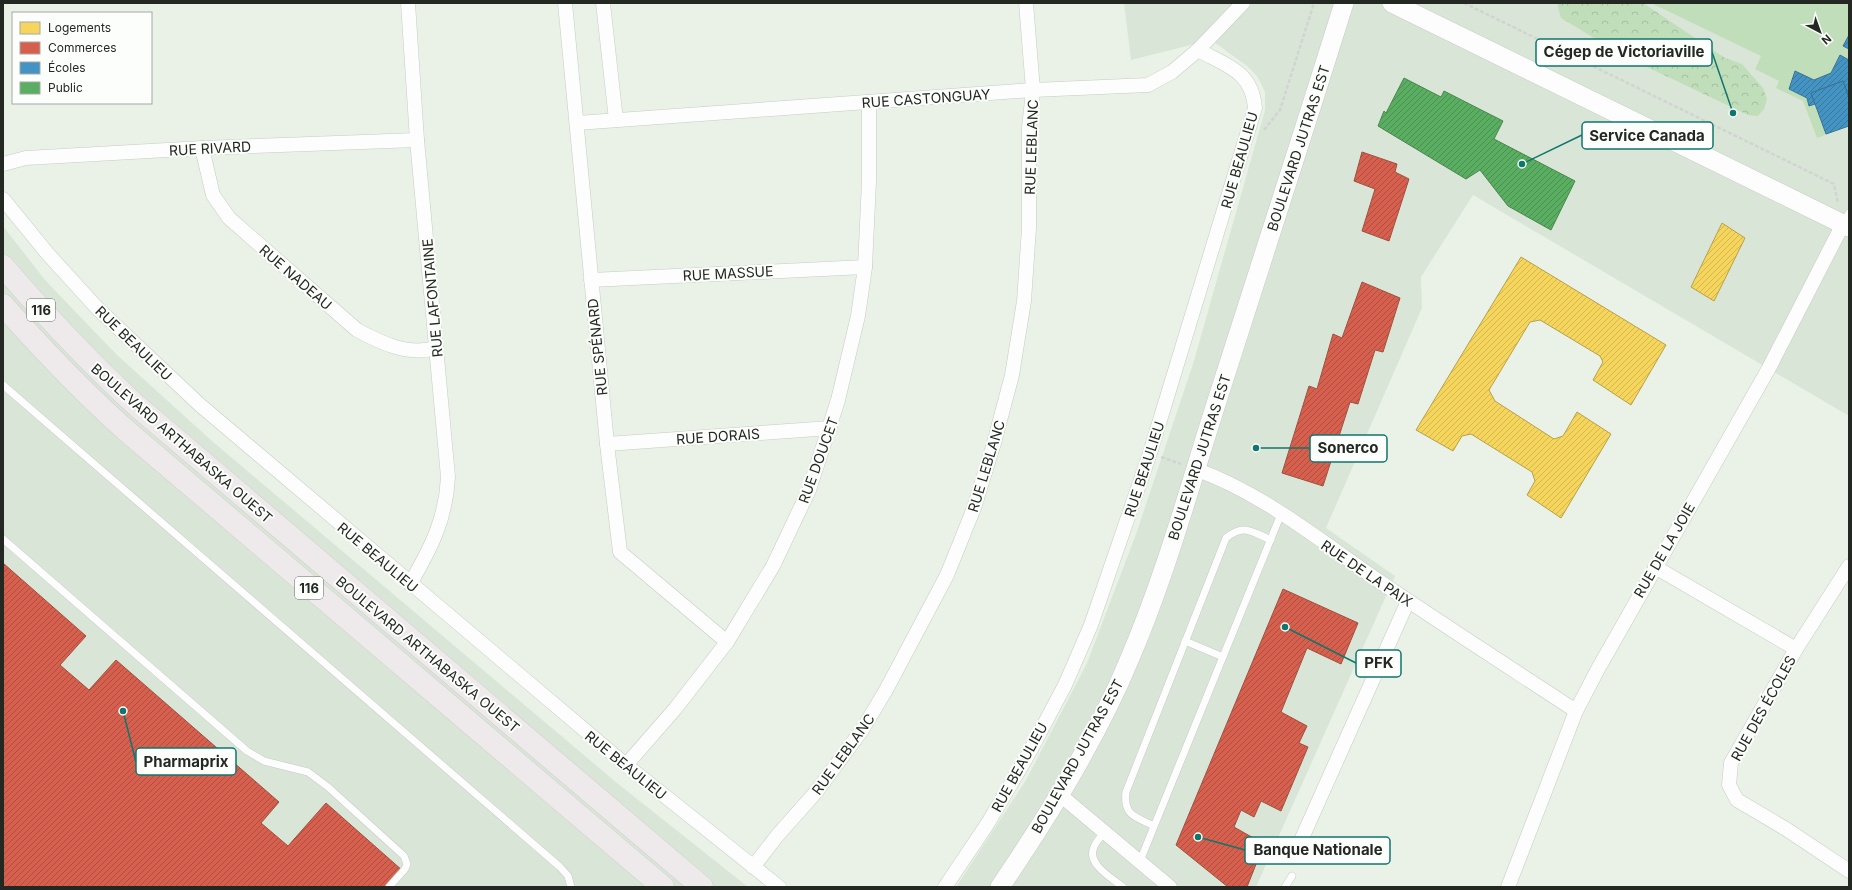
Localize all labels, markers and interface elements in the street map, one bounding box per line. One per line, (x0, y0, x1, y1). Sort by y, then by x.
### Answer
legend (12, 12, 152, 104)
north arrow (1800, 12, 1840, 52)
text: Logements (48, 20, 111, 35)
text: N (1819, 32, 1834, 48)
callout: Cégep de Victoriaville (1536, 39, 1712, 66)
text: Commerces (48, 40, 116, 55)
text: Cégep de Victoriaville (1544, 42, 1705, 61)
text: Écoles (48, 60, 86, 75)
street label: BOULEVARD JUTRAS EST (1263, 63, 1333, 233)
text: Public (48, 80, 83, 95)
street label: RUE CASTONGUAY (861, 85, 991, 111)
street label: RUE LEBLANC (1021, 99, 1041, 195)
street label: RUE BEAULIEU (1217, 110, 1261, 210)
callout: Service Canada (1582, 122, 1713, 149)
text: Service Canada (1589, 126, 1705, 145)
street label: RUE RIVARD (169, 137, 251, 159)
street label: RUE LAFONTAINE (418, 238, 446, 358)
street label: RUE NADEAU (256, 241, 336, 313)
street label: RUE MASSUE (682, 262, 774, 284)
street label: RUE SPÉNARD (583, 298, 611, 396)
road number: 116 (27, 299, 55, 321)
street label: RUE BEAULIEU (92, 302, 176, 384)
street label: BOULEVARD ARTHABASKA OUEST (88, 360, 276, 526)
street label: BOULEVARD JUTRAS EST (1164, 372, 1234, 542)
street label: RUE DOUCET (795, 414, 841, 506)
street label: RUE LEBLANC (964, 418, 1008, 514)
street label: RUE BEAULIEU (1121, 419, 1167, 519)
street label: RUE DORAIS (676, 425, 761, 447)
callout: Sonerco (1310, 435, 1387, 462)
text: Sonerco (1317, 438, 1379, 457)
street label: RUE DE LA JOIE (1630, 500, 1698, 600)
street label: RUE BEAULIEU (334, 518, 422, 596)
street label: RUE DE LA PAIX (1318, 536, 1416, 610)
street label: BOULEVARD ARTHABASKA OUEST (333, 572, 523, 736)
road number: 116 (295, 577, 323, 599)
callout: PFK (1356, 650, 1401, 677)
street label: RUE DES ÉCOLES (1727, 652, 1799, 764)
text: PFK (1364, 653, 1394, 672)
street label: BOULEVARD JUTRAS EST (1028, 676, 1126, 836)
street label: RUE LEBLANC (808, 710, 878, 798)
street label: RUE BEAULIEU (987, 719, 1051, 815)
street label: RUE BEAULIEU (582, 727, 670, 803)
callout: Pharmaprix (136, 748, 236, 775)
text: Pharmaprix (144, 752, 229, 771)
callout: Banque Nationale (1245, 837, 1390, 864)
text: Banque Nationale (1253, 840, 1383, 859)

